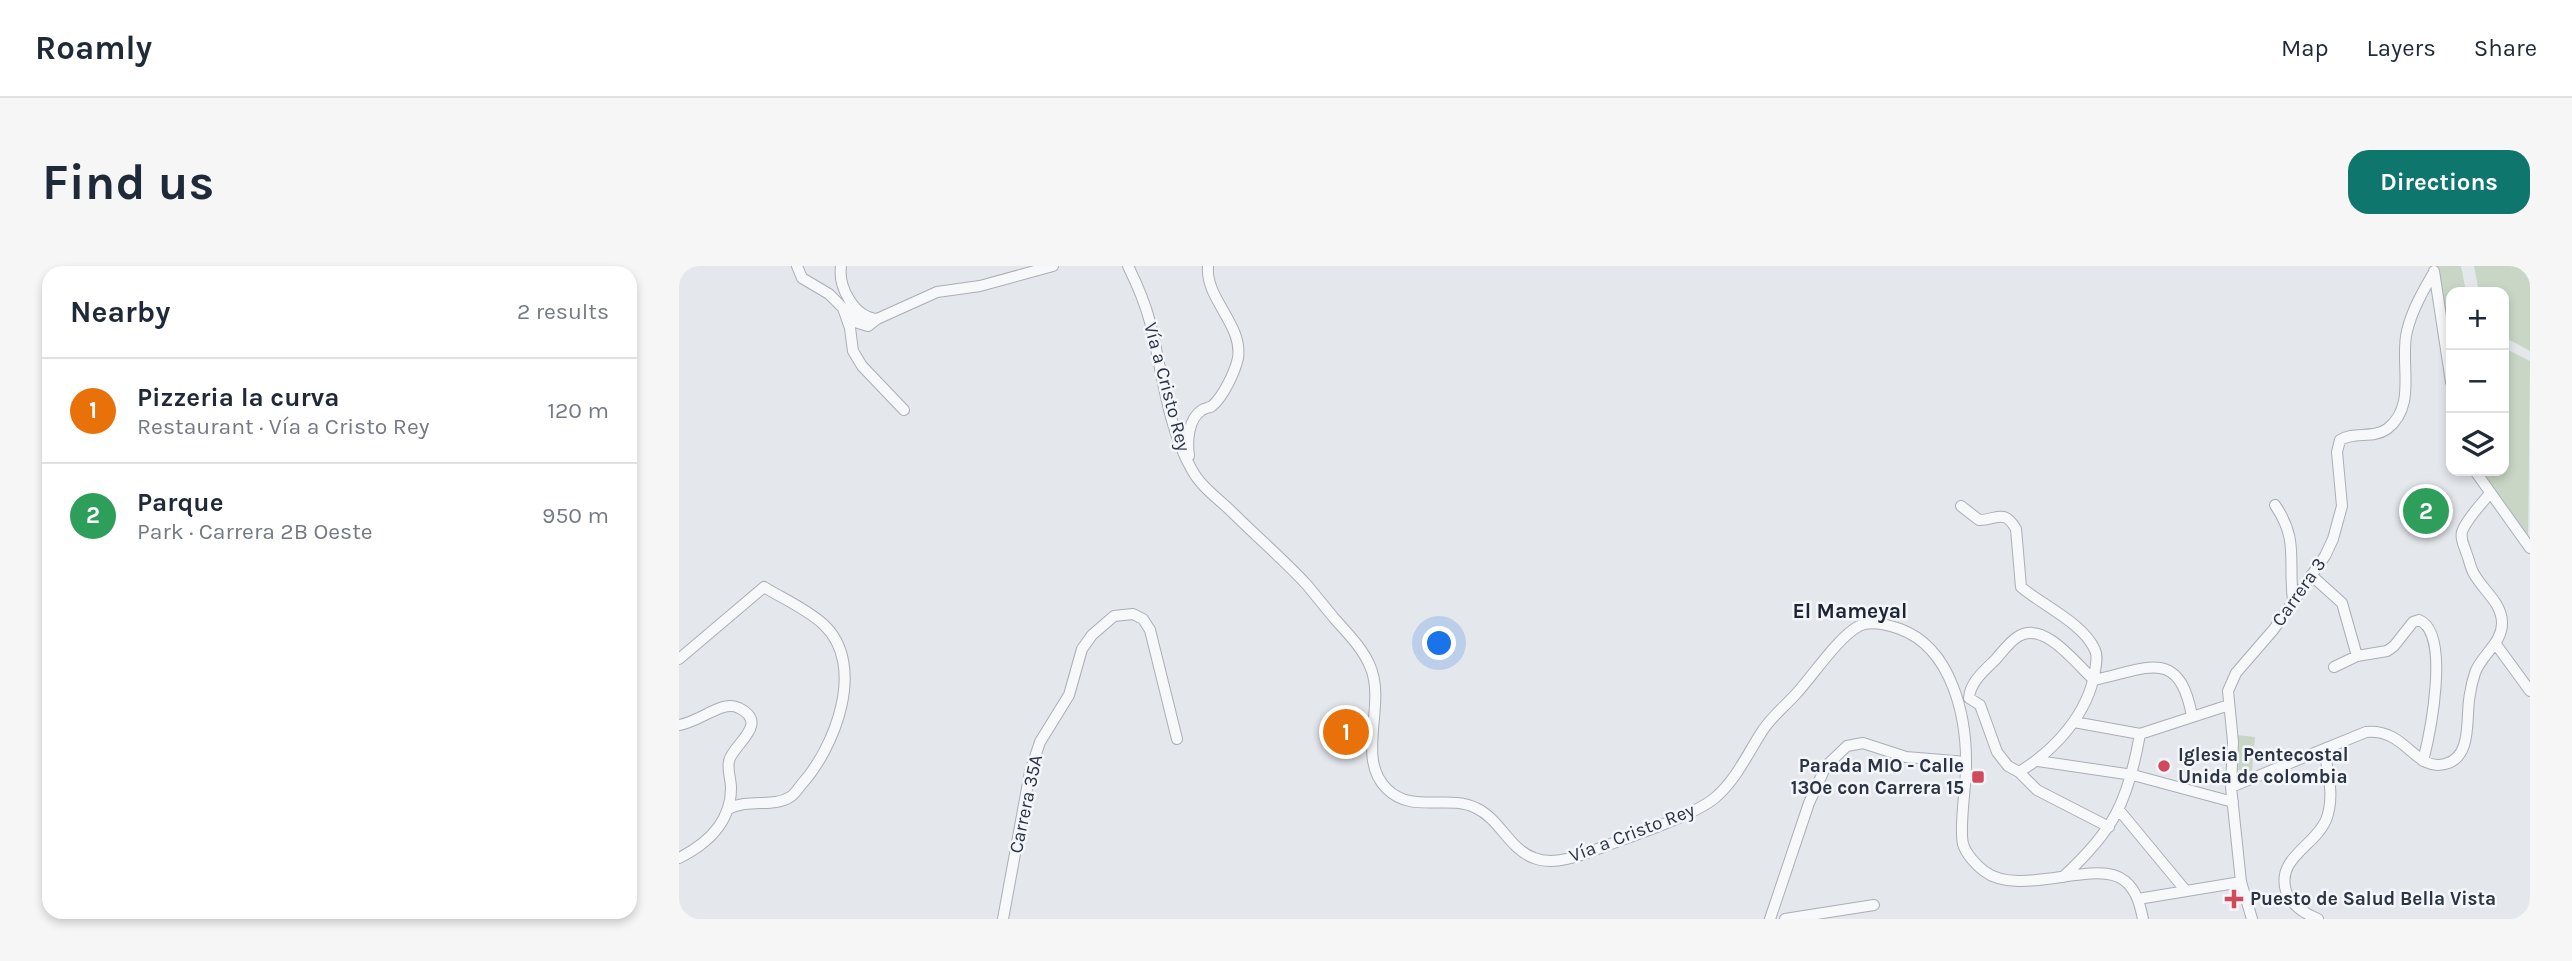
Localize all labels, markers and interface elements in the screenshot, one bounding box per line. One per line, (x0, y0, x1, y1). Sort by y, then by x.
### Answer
text: Roamly (35, 29, 152, 67)
text: Map (2281, 34, 2329, 62)
text: Layers (2367, 34, 2436, 62)
text: Share (2474, 34, 2537, 62)
button: Directions (2348, 150, 2530, 214)
text: Find us (42, 154, 214, 211)
map controls (2446, 287, 2509, 476)
button: + (2446, 287, 2509, 350)
text: Nearby (70, 294, 170, 330)
text: 2 results (517, 298, 609, 325)
street label: Vía a Cristo Rey (1139, 320, 1195, 454)
button: − (2446, 350, 2509, 413)
text: Pizzeria la curva (137, 382, 339, 413)
text: 1 (89, 397, 97, 424)
text: 120 m (547, 397, 609, 424)
text: Restaurant · Vía a Cristo Rey (137, 413, 429, 440)
button: layers (2446, 413, 2509, 476)
pin: 2 (2403, 485, 2449, 537)
text: Parque (137, 487, 223, 518)
text: 2 (86, 502, 100, 529)
text: 950 m (542, 502, 609, 529)
text: Park · Carrera 2B Oeste (137, 518, 373, 545)
street label: Carrera 3 (2267, 553, 2331, 631)
district label: El Mameyal (1793, 599, 1908, 623)
your location (1422, 626, 1456, 660)
pin: 1 (1323, 706, 1369, 758)
place label: Iglesia Pentecostal Unida de colombia (2178, 744, 2349, 788)
street label: Carrera 35A (1005, 753, 1047, 855)
place label: Parada MIO - Calle 13Oe con Carrera 15 (1791, 755, 1964, 799)
marker: Iglesia Pentecostal Unida de colombia (2156, 758, 2172, 774)
marker: Parada MIO - Calle 13Oe con Carrera 15 (1970, 769, 1986, 785)
street label: Vía a Cristo Rey (1566, 799, 1698, 867)
place label: Puesto de Salud Bella Vista (2250, 888, 2496, 910)
marker: Puesto de Salud Bella Vista (2224, 889, 2244, 909)

